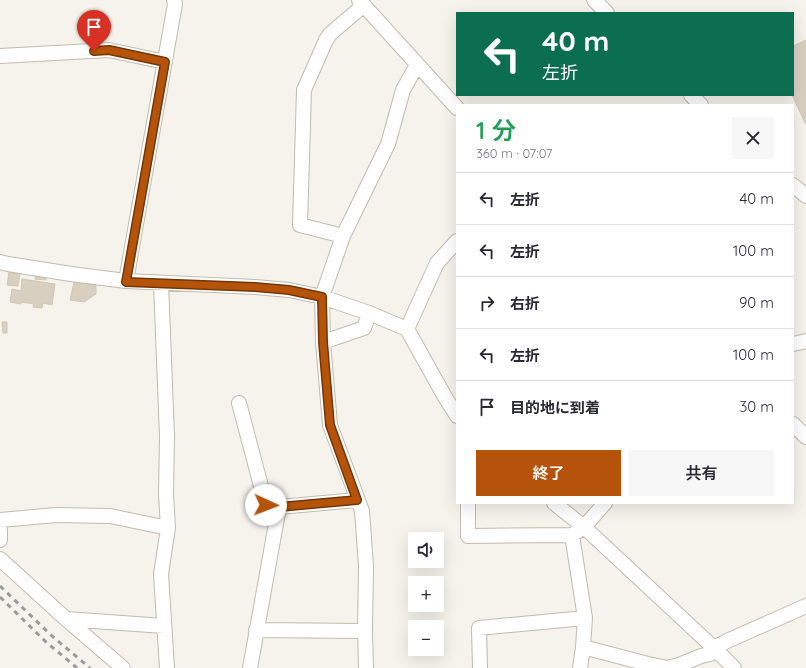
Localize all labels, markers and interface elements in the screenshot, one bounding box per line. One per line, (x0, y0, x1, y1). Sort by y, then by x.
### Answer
pin (77, 10, 111, 51)
icon: arrive (83, 16, 105, 38)
text: 40 m (542, 23, 609, 58)
icon: left (476, 28, 528, 80)
text: 左折 (542, 61, 578, 84)
text: 1 分 (476, 115, 516, 145)
button: close (732, 117, 774, 159)
text: 360 m · 07:07 (476, 145, 552, 161)
icon: left (476, 188, 498, 210)
text: 40 m (739, 189, 774, 208)
text: 左折 (510, 190, 540, 209)
icon: left (476, 240, 498, 262)
text: 100 m (733, 241, 774, 260)
text: 左折 (510, 242, 540, 261)
icon: right (476, 292, 498, 314)
text: 90 m (739, 293, 774, 312)
text: 右折 (510, 294, 540, 313)
icon: left (476, 344, 498, 366)
text: 100 m (733, 345, 774, 364)
text: 左折 (510, 346, 540, 365)
icon: arrive (476, 396, 498, 418)
text: 30 m (739, 397, 774, 416)
text: 目的地に到着 (510, 398, 600, 417)
button: 終了 (476, 450, 621, 496)
button: 共有 (629, 450, 774, 496)
position arrow (245, 484, 287, 526)
map controls (408, 532, 444, 656)
button: sound (408, 532, 444, 568)
button: + (408, 576, 444, 612)
button: − (408, 620, 444, 656)

